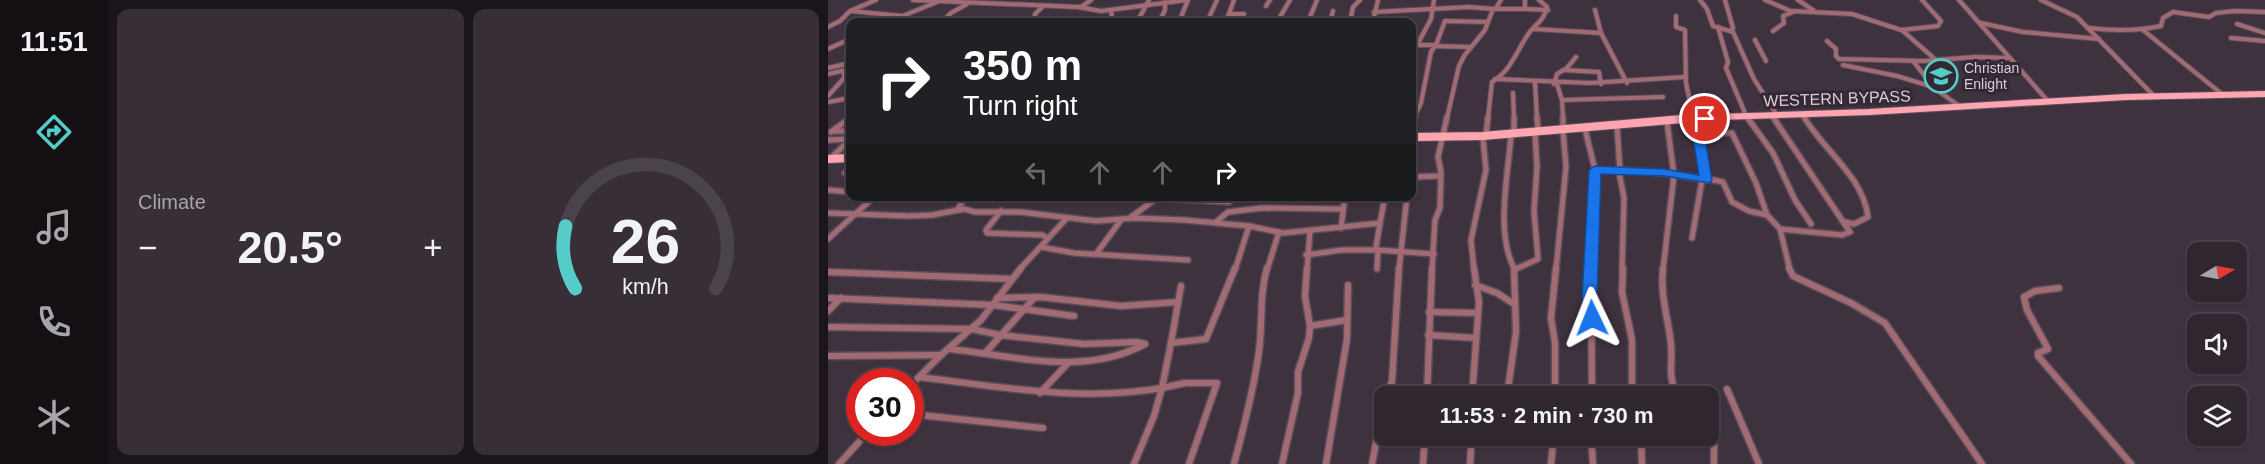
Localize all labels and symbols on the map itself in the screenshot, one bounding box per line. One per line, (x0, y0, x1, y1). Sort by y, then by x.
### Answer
school or university icon: Christian Enlight (1923, 58, 1959, 94)
place label: Christian Enlight (1964, 60, 2019, 92)
street label: WESTERN BYPASS (1763, 87, 1911, 110)
pin (1679, 93, 1730, 144)
north arrow (2187, 242, 2247, 302)
position arrow (1560, 286, 1624, 350)
speed limit sign: 30 (846, 368, 924, 446)

